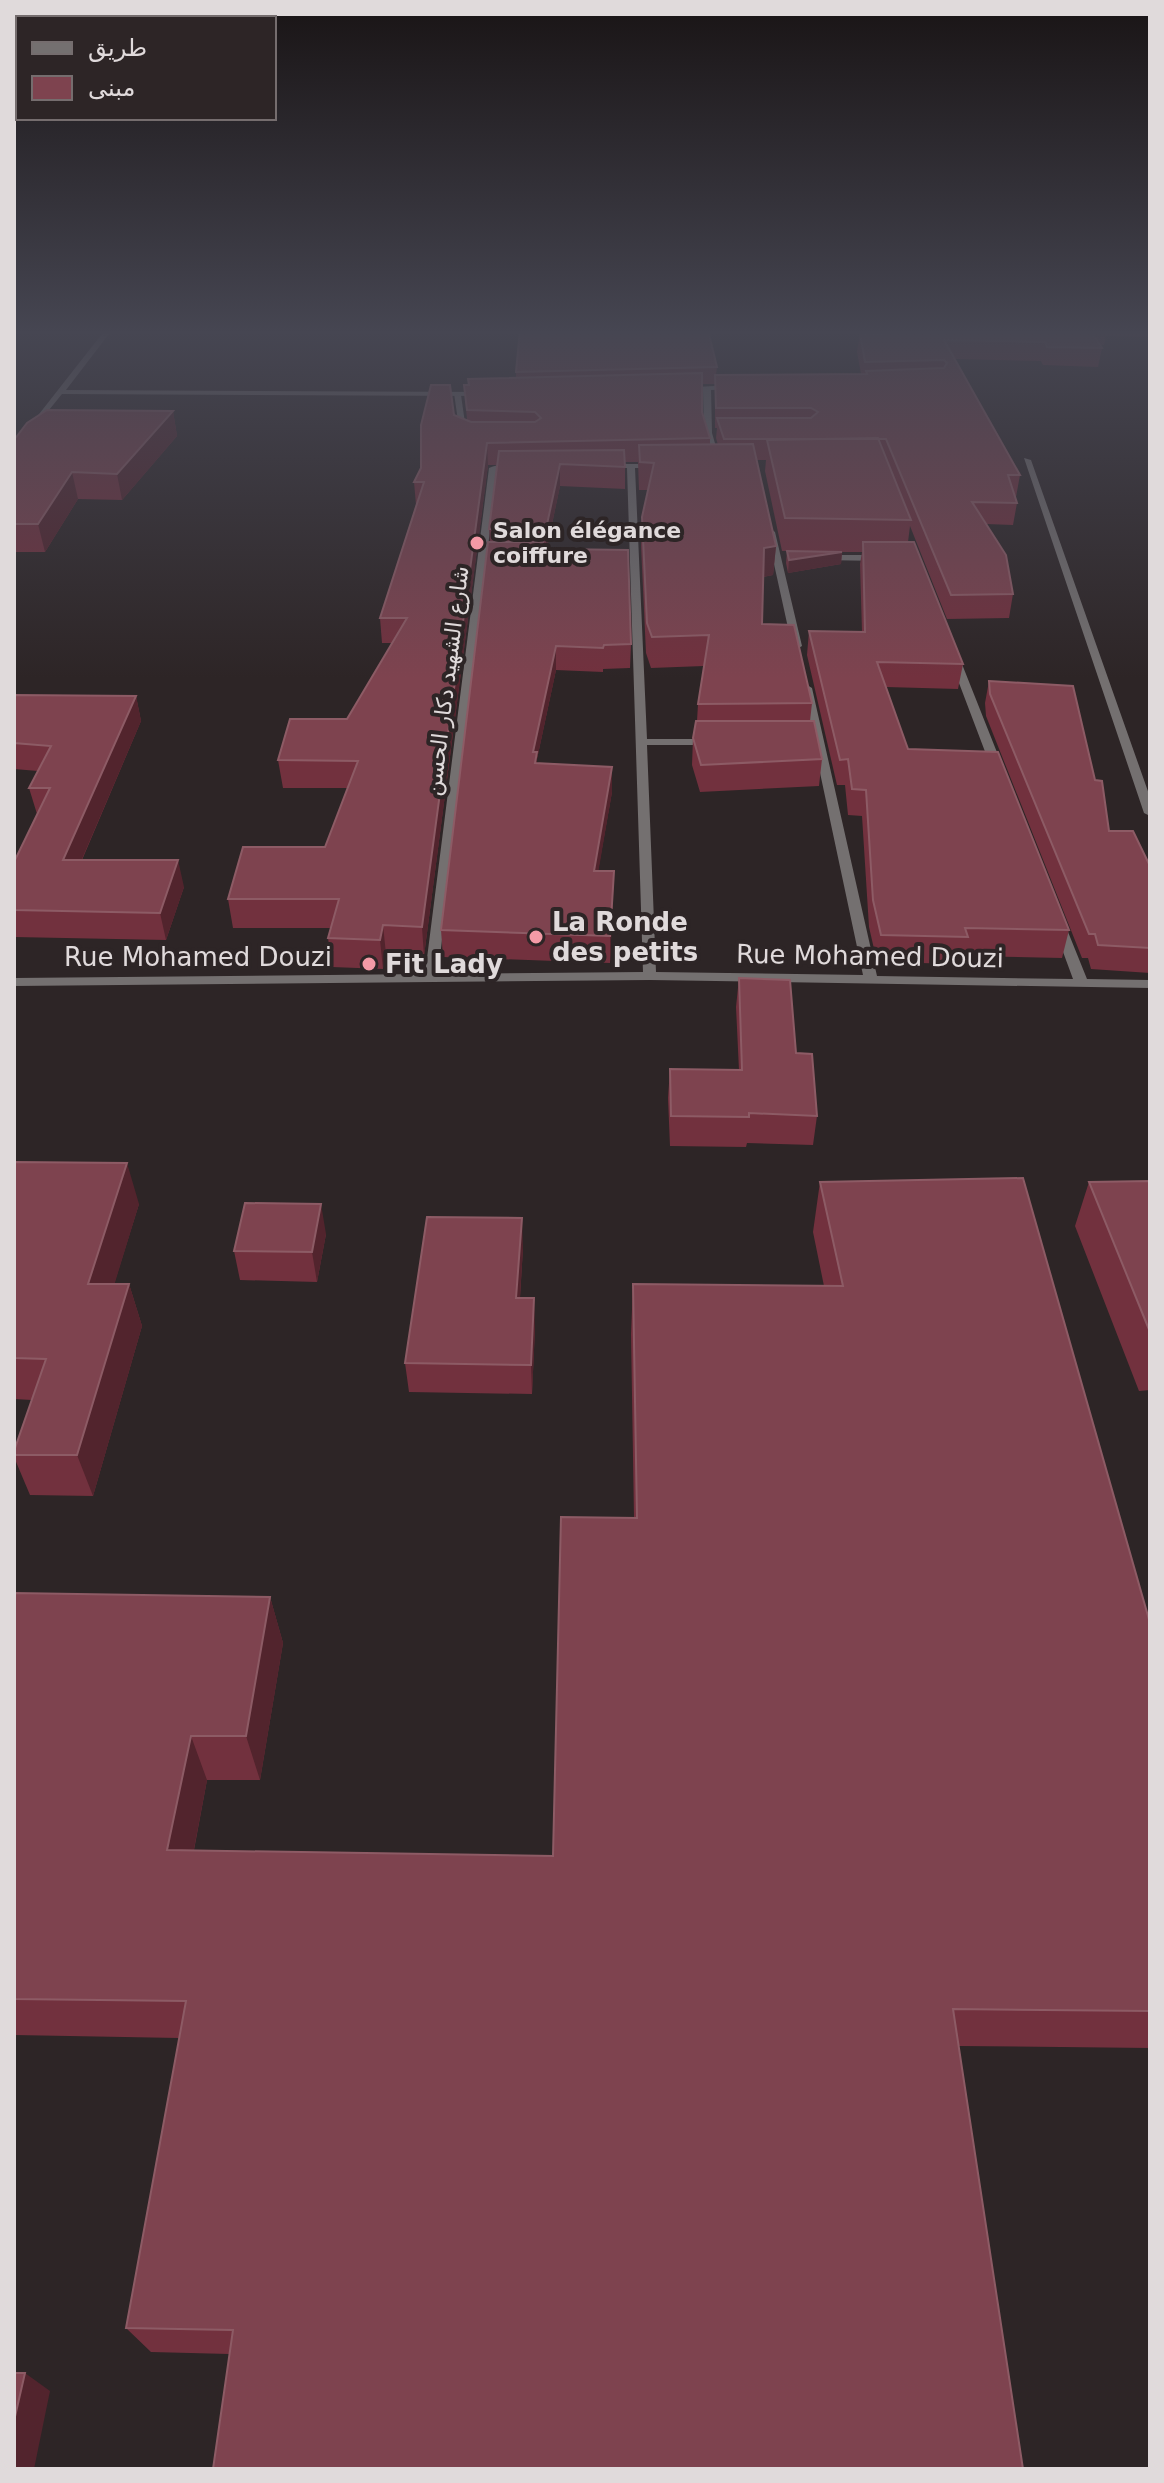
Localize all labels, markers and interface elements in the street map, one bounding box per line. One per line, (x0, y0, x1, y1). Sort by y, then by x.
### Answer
legend (16, 16, 276, 120)
text: طريق (88, 34, 147, 62)
text: مبنى (88, 74, 135, 102)
place label: Salon élégance coiffure (493, 518, 681, 568)
marker: Salon élégance coiffure (468, 534, 486, 552)
street label: شارع الشهيد دكار الحسن (420, 565, 474, 797)
place label: La Ronde des petits (552, 907, 698, 967)
marker: La Ronde des petits (527, 928, 545, 946)
street label: Rue Mohamed Douzi (736, 939, 1004, 973)
street label: Rue Mohamed Douzi (64, 942, 332, 972)
place label: Fit Lady (385, 949, 503, 979)
marker: Fit Lady (360, 955, 378, 973)

